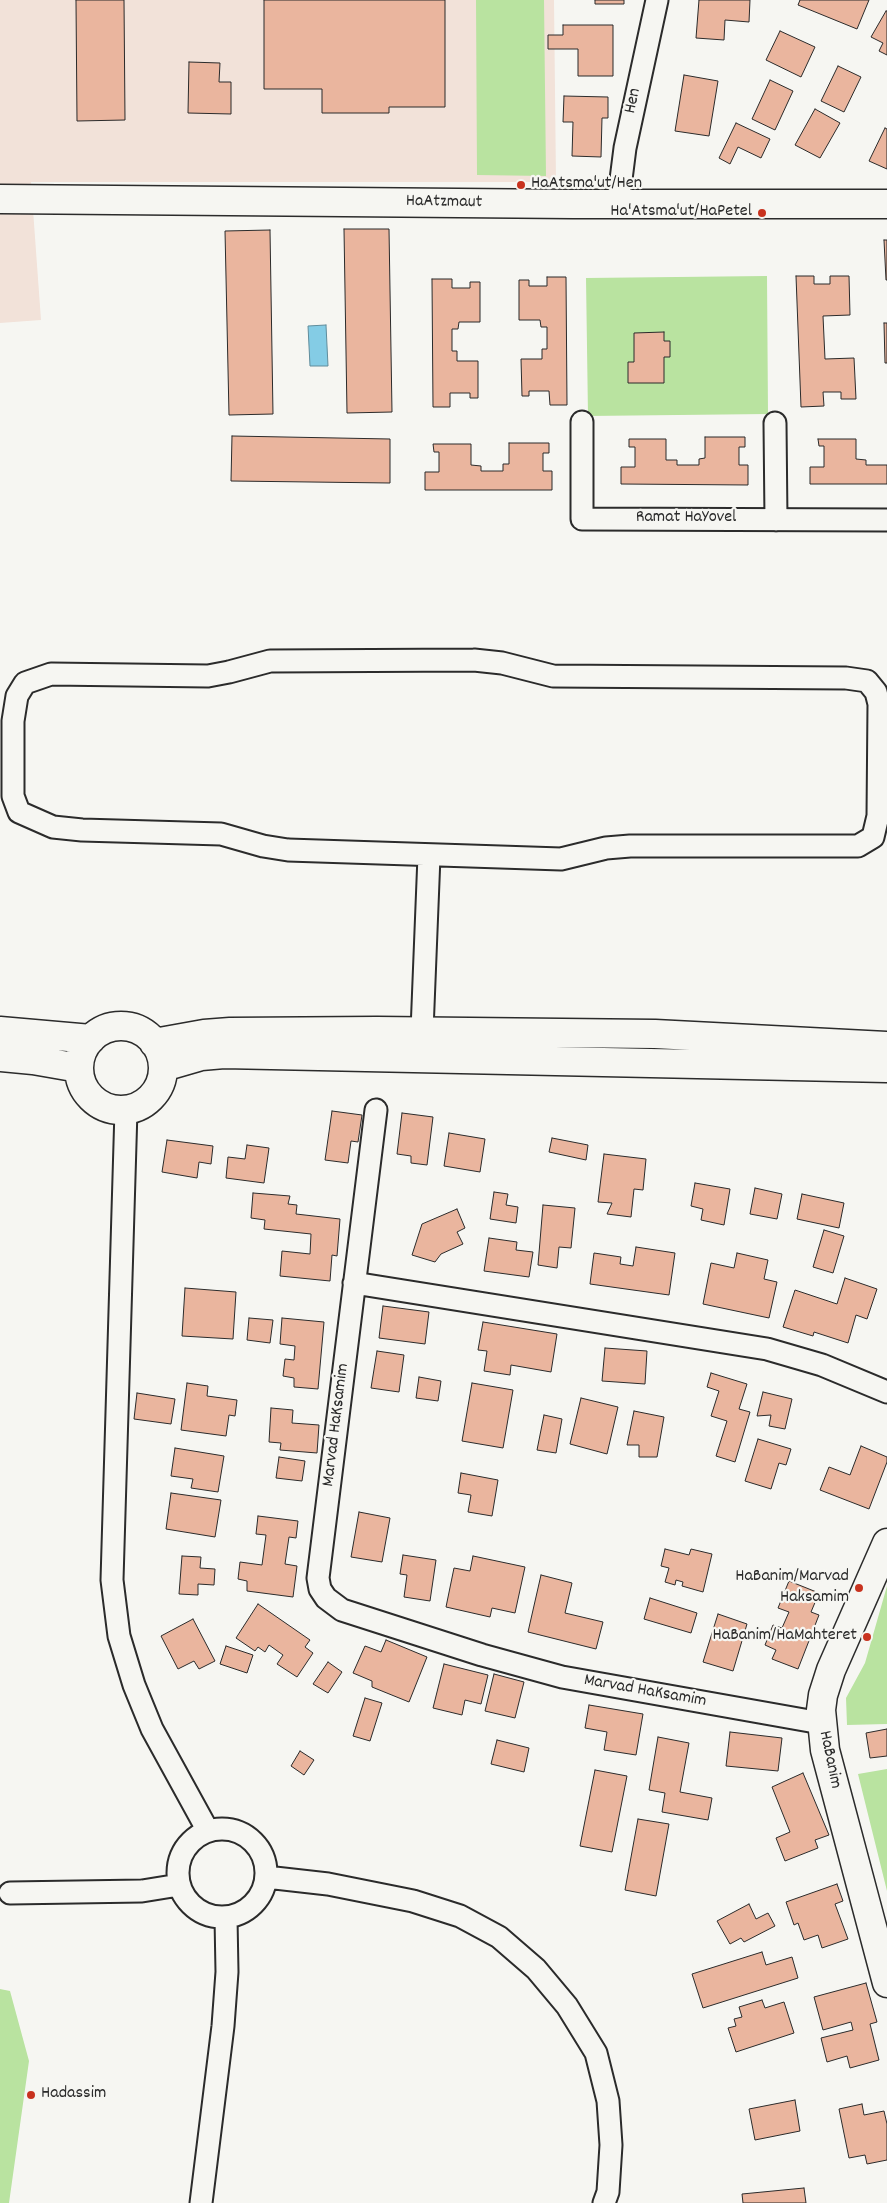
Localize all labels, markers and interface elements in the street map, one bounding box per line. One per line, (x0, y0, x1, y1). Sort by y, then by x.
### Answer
street label: Hen (621, 86, 647, 116)
place label: HaAtsma'ut/Hen (531, 174, 642, 196)
marker: HaAtsma'ut/Hen (515, 179, 527, 191)
street label: HaAtzmaut (406, 192, 482, 214)
place label: Ha'Atsma'ut/HaPetel (610, 202, 752, 224)
marker: Ha'Atsma'ut/HaPetel (756, 207, 768, 219)
street label: Ramat HaYovel (636, 508, 736, 530)
street label: Marvad HaKsamim (319, 1362, 355, 1488)
place label: HaBanim/Marvad Haksamim (735, 1567, 849, 1610)
marker: HaBanim/Marvad Haksamim (853, 1582, 865, 1594)
place label: HaBanim/HaMahteret (713, 1626, 857, 1648)
marker: HaBanim/HaMahteret (861, 1631, 873, 1643)
street label: Marvad HaKsamim (582, 1671, 708, 1713)
street label: HaBanim (812, 1729, 846, 1791)
place label: Hadassim (41, 2084, 106, 2106)
marker: Hadassim (25, 2089, 37, 2101)

